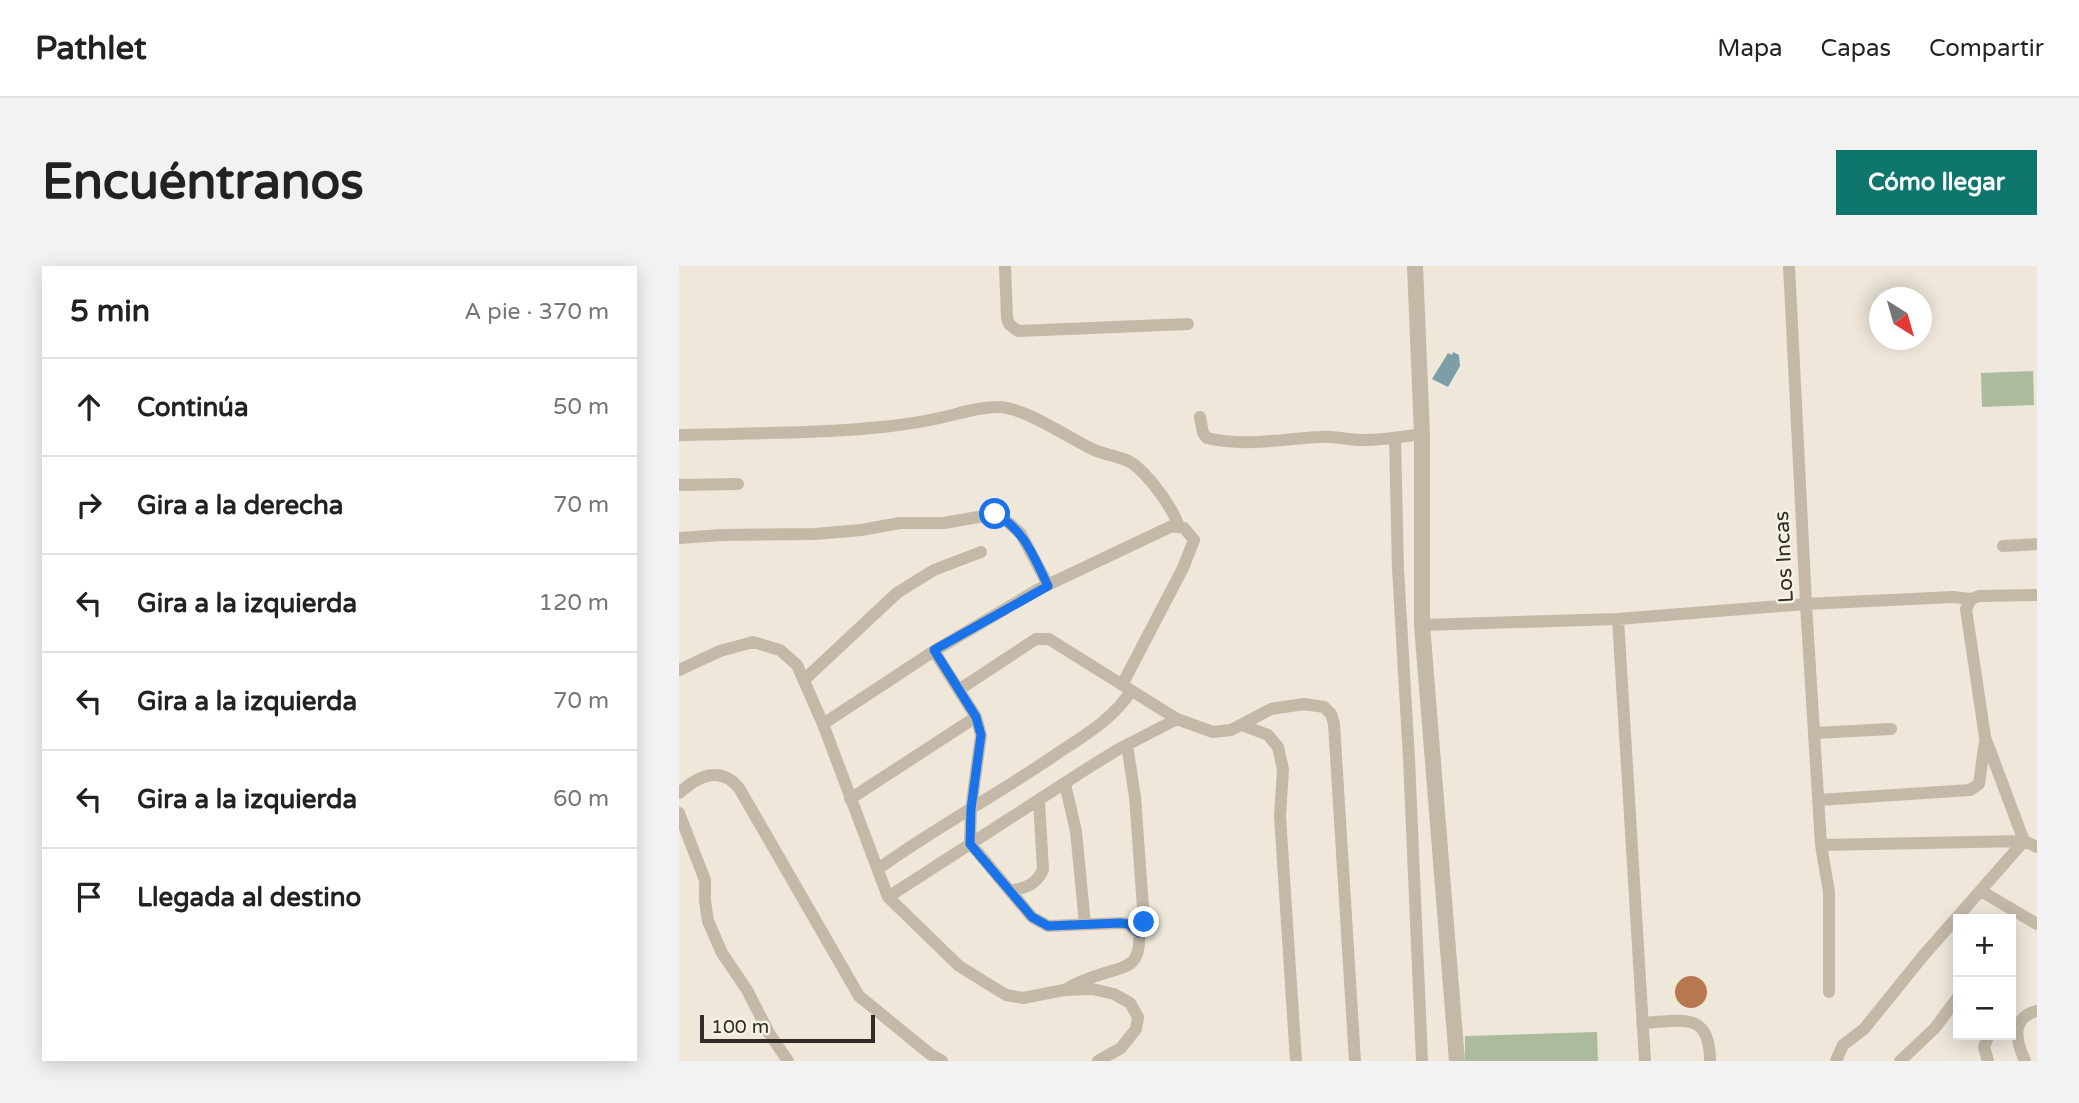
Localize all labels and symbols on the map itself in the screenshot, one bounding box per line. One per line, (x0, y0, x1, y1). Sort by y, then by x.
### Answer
north arrow (1869, 287, 1932, 350)
route start (979, 498, 1010, 529)
street label: Los Incas (1769, 510, 1799, 604)
route end (1128, 906, 1159, 937)
scale bar (700, 1012, 875, 1044)

